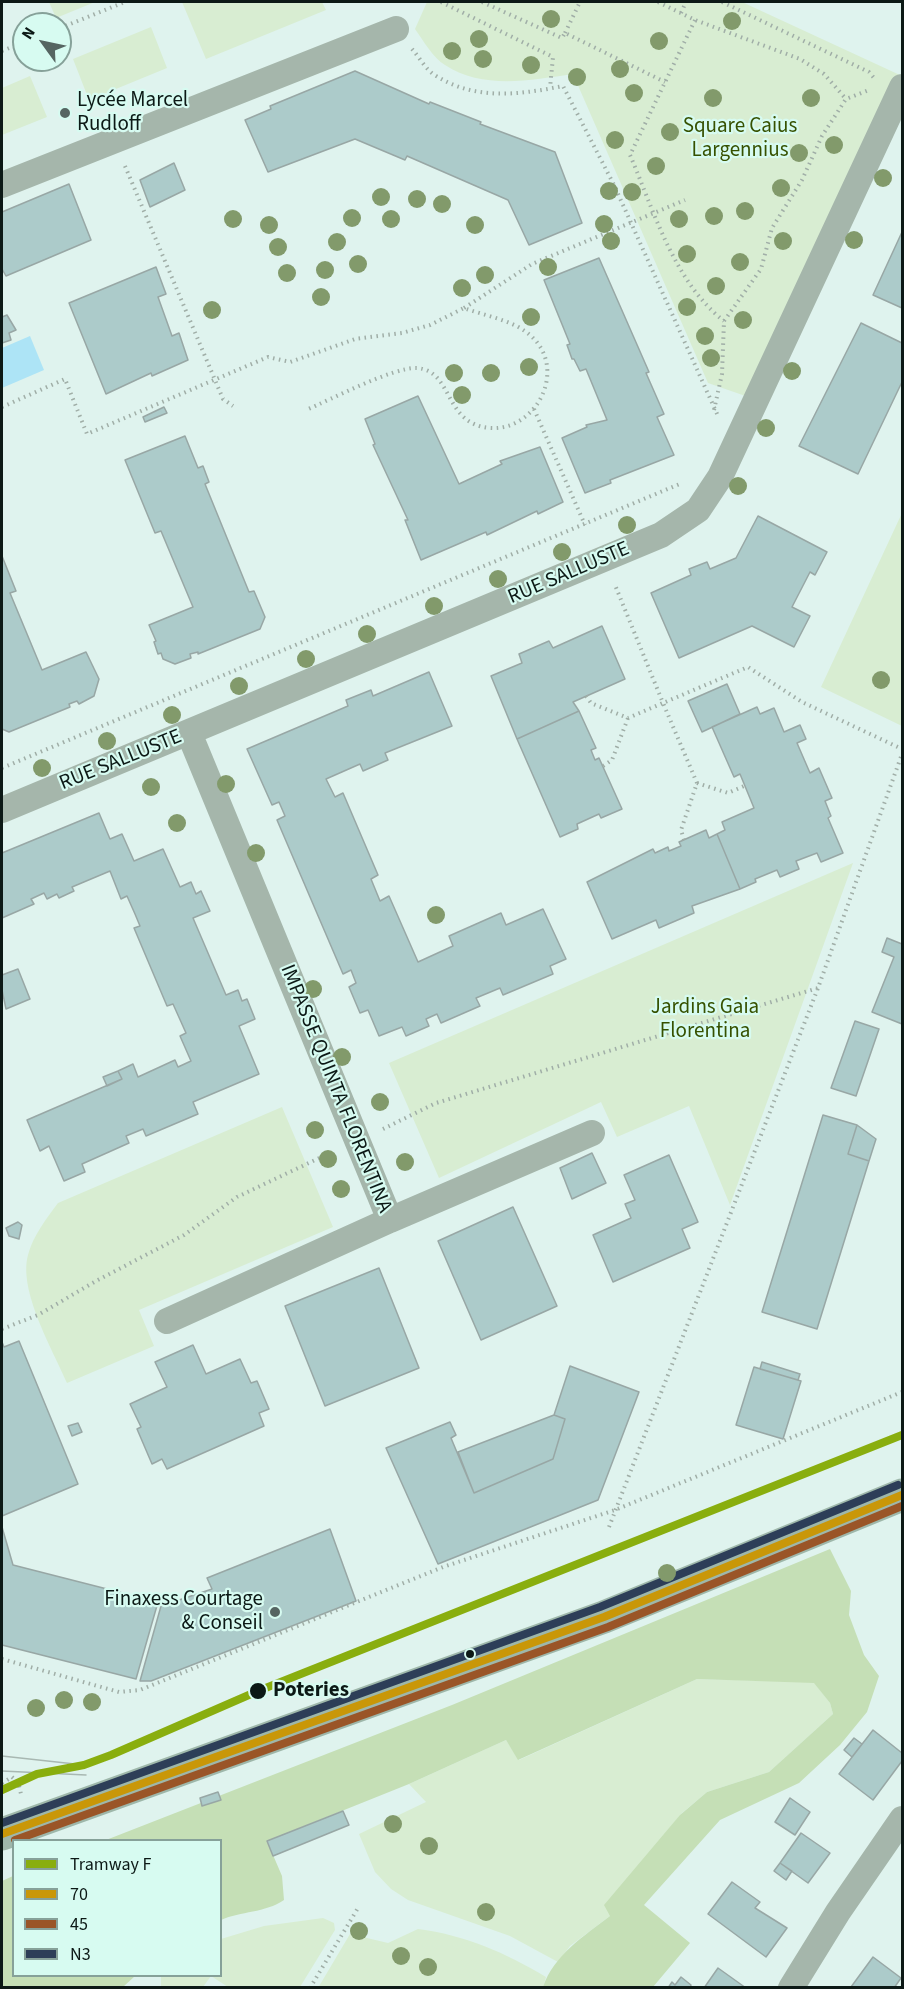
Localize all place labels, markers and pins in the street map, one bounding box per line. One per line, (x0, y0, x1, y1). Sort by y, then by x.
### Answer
place label: Lycée Marcel Rudloff (77, 88, 188, 138)
marker: Lycée Marcel Rudloff (58, 106, 72, 120)
place label: Finaxess Courtage & Conseil (104, 1587, 263, 1637)
marker: Finaxess Courtage & Conseil (268, 1605, 282, 1619)
unlabelled marker (464, 1648, 476, 1660)
place label: Poteries (273, 1678, 349, 1704)
marker: Poteries (248, 1681, 268, 1701)

